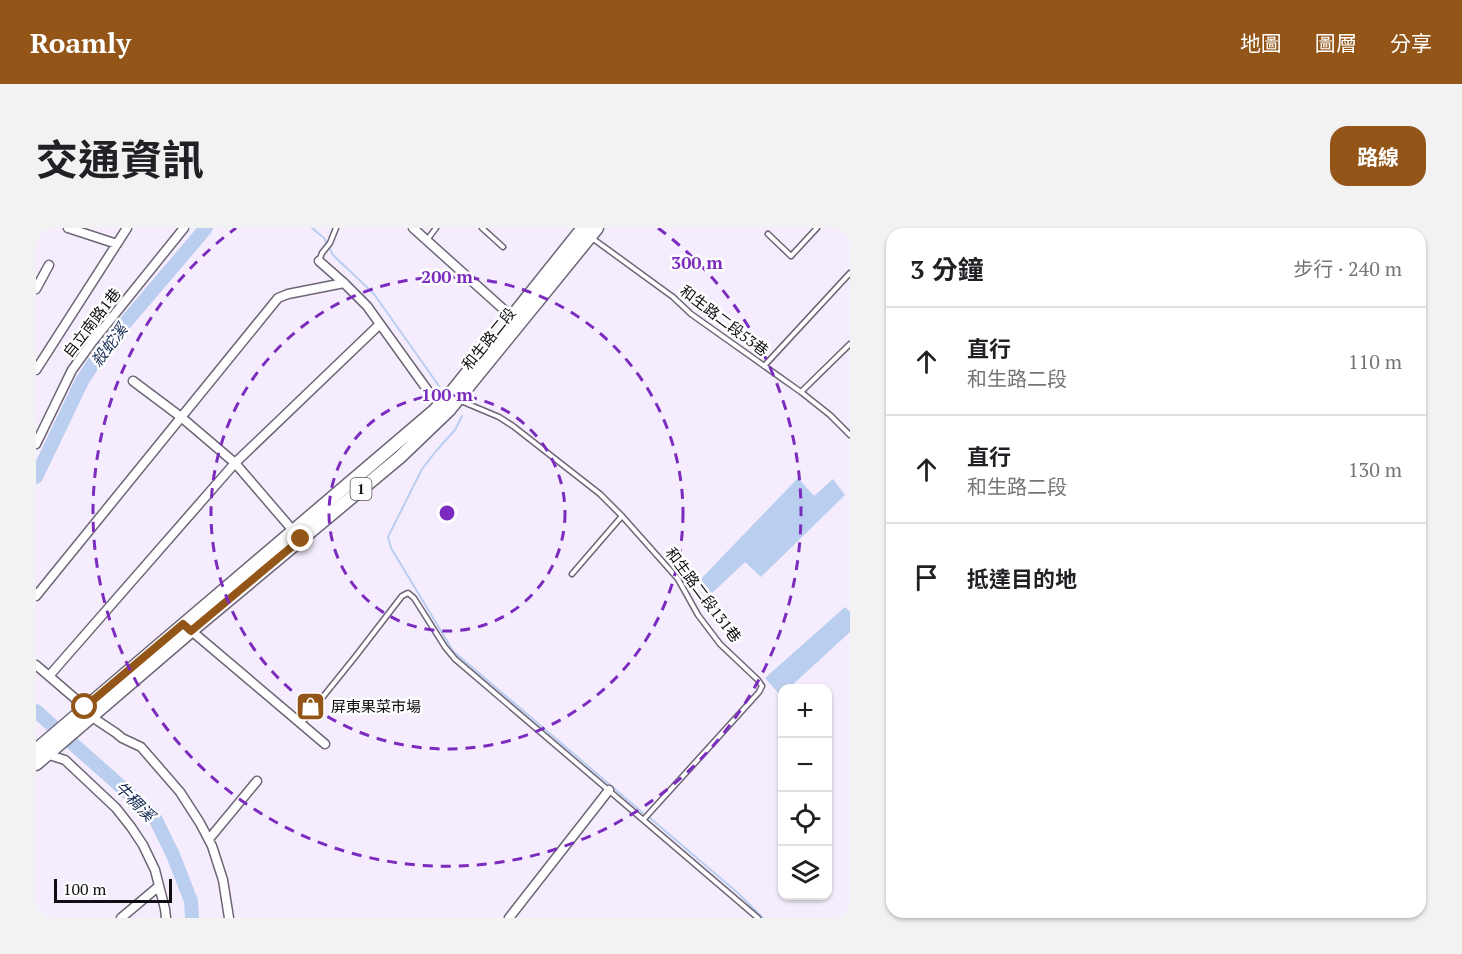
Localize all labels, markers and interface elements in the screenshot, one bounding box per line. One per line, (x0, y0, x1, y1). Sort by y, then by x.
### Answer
text: Roamly (30, 24, 131, 61)
text: 地圖 (1240, 29, 1282, 57)
text: 圖層 (1315, 29, 1357, 57)
text: 分享 (1390, 29, 1432, 57)
button: 路線 (1330, 126, 1426, 186)
text: 交通資訊 (36, 131, 204, 187)
text: 300 m (671, 250, 723, 274)
text: 3 分鐘 (910, 252, 984, 286)
text: 步行 · 240 m (1293, 255, 1402, 282)
text: 200 m (421, 264, 473, 288)
street label: 和生路二段53巷 (676, 280, 773, 360)
street label: 自立南路1巷 (58, 284, 125, 361)
street label: 和生路二段 (457, 303, 520, 374)
water label: 殺蛇溪 (86, 318, 133, 371)
text: 直行 (967, 334, 1011, 363)
icon: ahead (910, 345, 943, 378)
text: 110 m (1348, 348, 1402, 375)
text: 和生路二段 (967, 365, 1067, 392)
text: 100 m (421, 382, 473, 406)
text: 直行 (967, 442, 1011, 471)
icon: ahead (910, 453, 943, 486)
text: 130 m (1348, 456, 1402, 483)
text: 和生路二段 (967, 473, 1067, 500)
road number: 1 (350, 478, 372, 500)
centre of rings (437, 503, 457, 523)
route end (287, 525, 313, 551)
street label: 和生路二段131巷 (662, 543, 746, 646)
icon: arrive (910, 561, 943, 594)
text: 抵達目的地 (967, 564, 1077, 593)
map controls (778, 684, 832, 900)
button: + (778, 684, 832, 738)
shop icon: 屏東果菜市場 (294, 691, 326, 723)
route start (71, 693, 97, 719)
place label: 屏東果菜市場 (331, 696, 421, 716)
button: − (778, 738, 832, 792)
water label: 牛稠溪 (110, 776, 161, 827)
button: locate (778, 792, 832, 846)
button: layers (778, 846, 832, 900)
scale bar (54, 876, 172, 904)
text: 100 m (63, 878, 106, 900)

